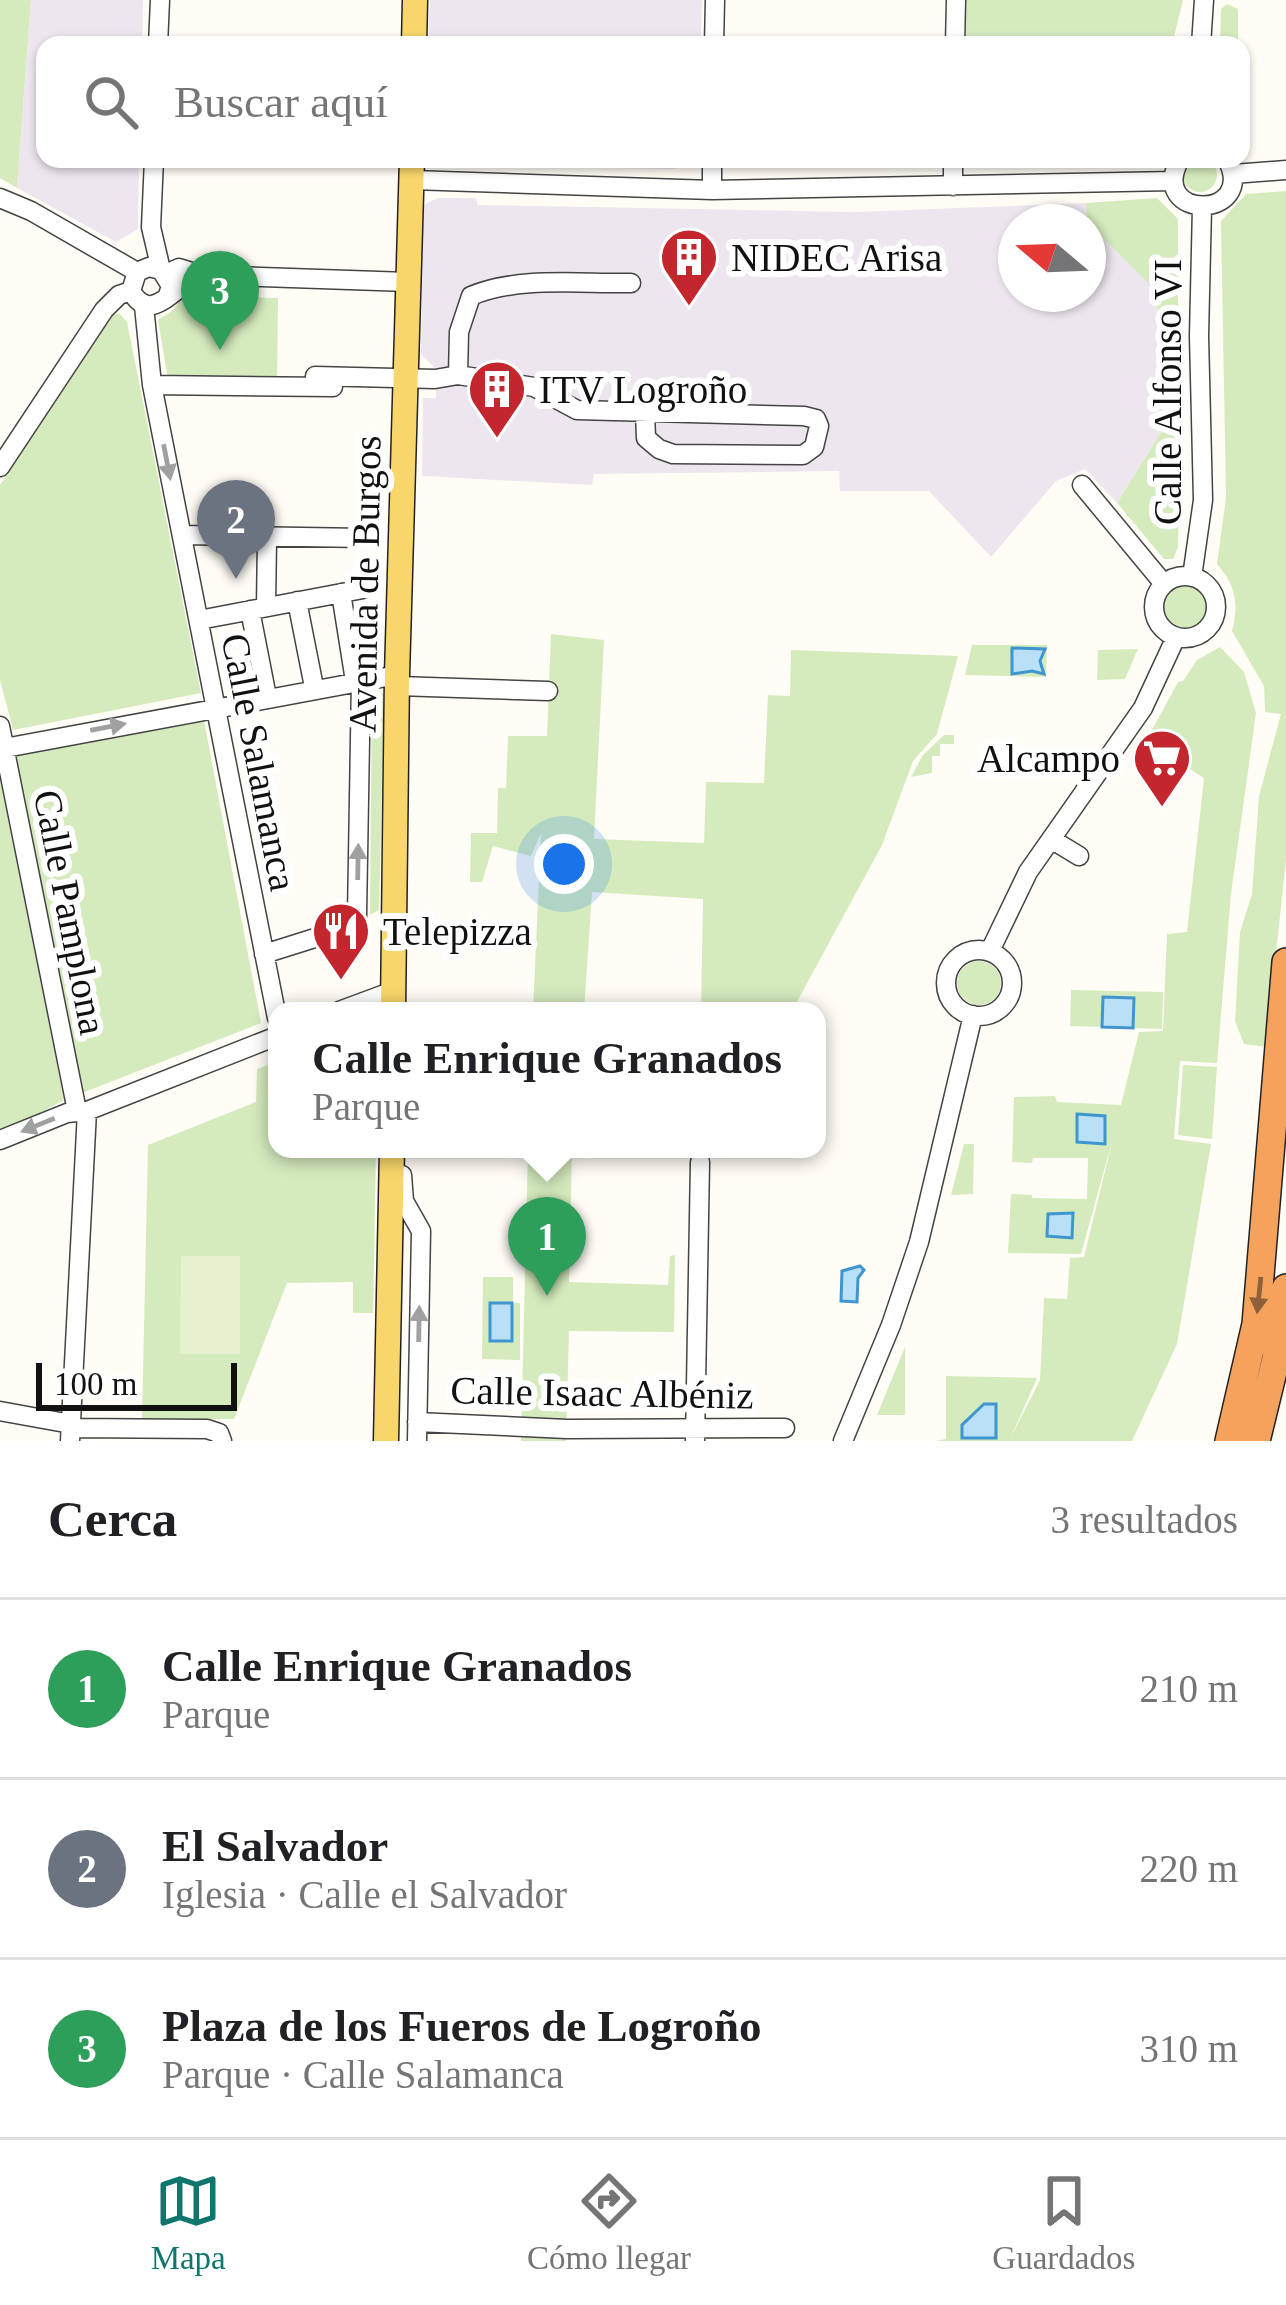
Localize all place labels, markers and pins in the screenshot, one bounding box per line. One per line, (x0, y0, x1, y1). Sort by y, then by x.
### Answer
building icon: NIDEC Arisa (658, 226, 720, 308)
place label: NIDEC Arisa (731, 236, 942, 279)
pin: 3 (181, 251, 259, 350)
building icon: ITV Logroño (466, 358, 528, 440)
place label: ITV Logroño (539, 368, 747, 412)
pin: 2 (197, 480, 275, 579)
supermarket icon: Alcampo (1131, 727, 1193, 809)
place label: Alcampo (977, 737, 1120, 781)
restaurant icon: Telepizza (310, 900, 372, 982)
place label: Telepizza (383, 910, 532, 954)
pin: 1 (508, 1197, 586, 1296)

